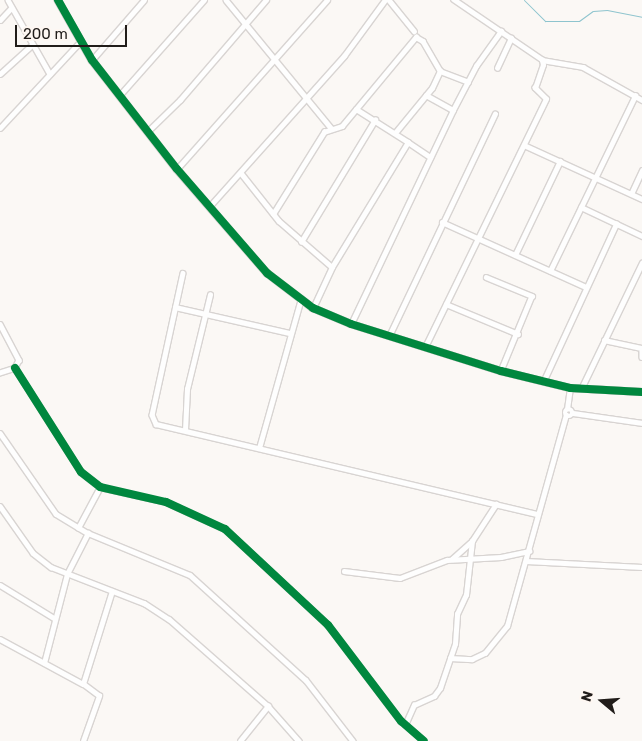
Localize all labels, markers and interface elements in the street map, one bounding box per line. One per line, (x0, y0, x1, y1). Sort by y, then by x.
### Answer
scale bar (18, 15, 130, 47)
text: 200 m (23, 25, 68, 43)
north arrow (577, 676, 627, 726)
text: N (578, 689, 597, 704)

